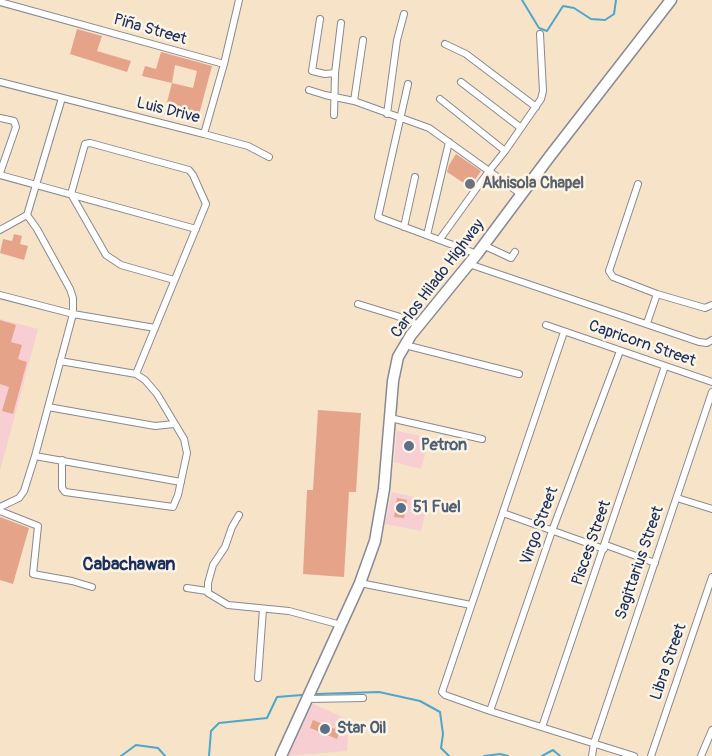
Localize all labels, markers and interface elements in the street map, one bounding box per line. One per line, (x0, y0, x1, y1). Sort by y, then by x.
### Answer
street label: Piña Street (111, 10, 189, 50)
street label: Luis Drive (134, 94, 202, 128)
place label: Akhisola Chapel (482, 174, 584, 194)
marker: Akhisola Chapel (463, 177, 477, 191)
street label: Carlos Hilado Highway (387, 216, 489, 342)
street label: Capricorn Street (586, 317, 698, 371)
place label: Petron (421, 436, 467, 456)
marker: Petron (402, 439, 416, 453)
street label: Virgo Street (517, 484, 563, 568)
place label: 51 Fuel (413, 498, 461, 518)
street label: Pisces Street (568, 498, 616, 588)
marker: 51 Fuel (394, 501, 408, 515)
street label: Sagittarius Street (612, 504, 668, 622)
district label: Cabachawan (83, 554, 175, 576)
street label: Libra Street (647, 621, 691, 703)
place label: Star Oil (337, 719, 386, 739)
marker: Star Oil (318, 722, 332, 736)

